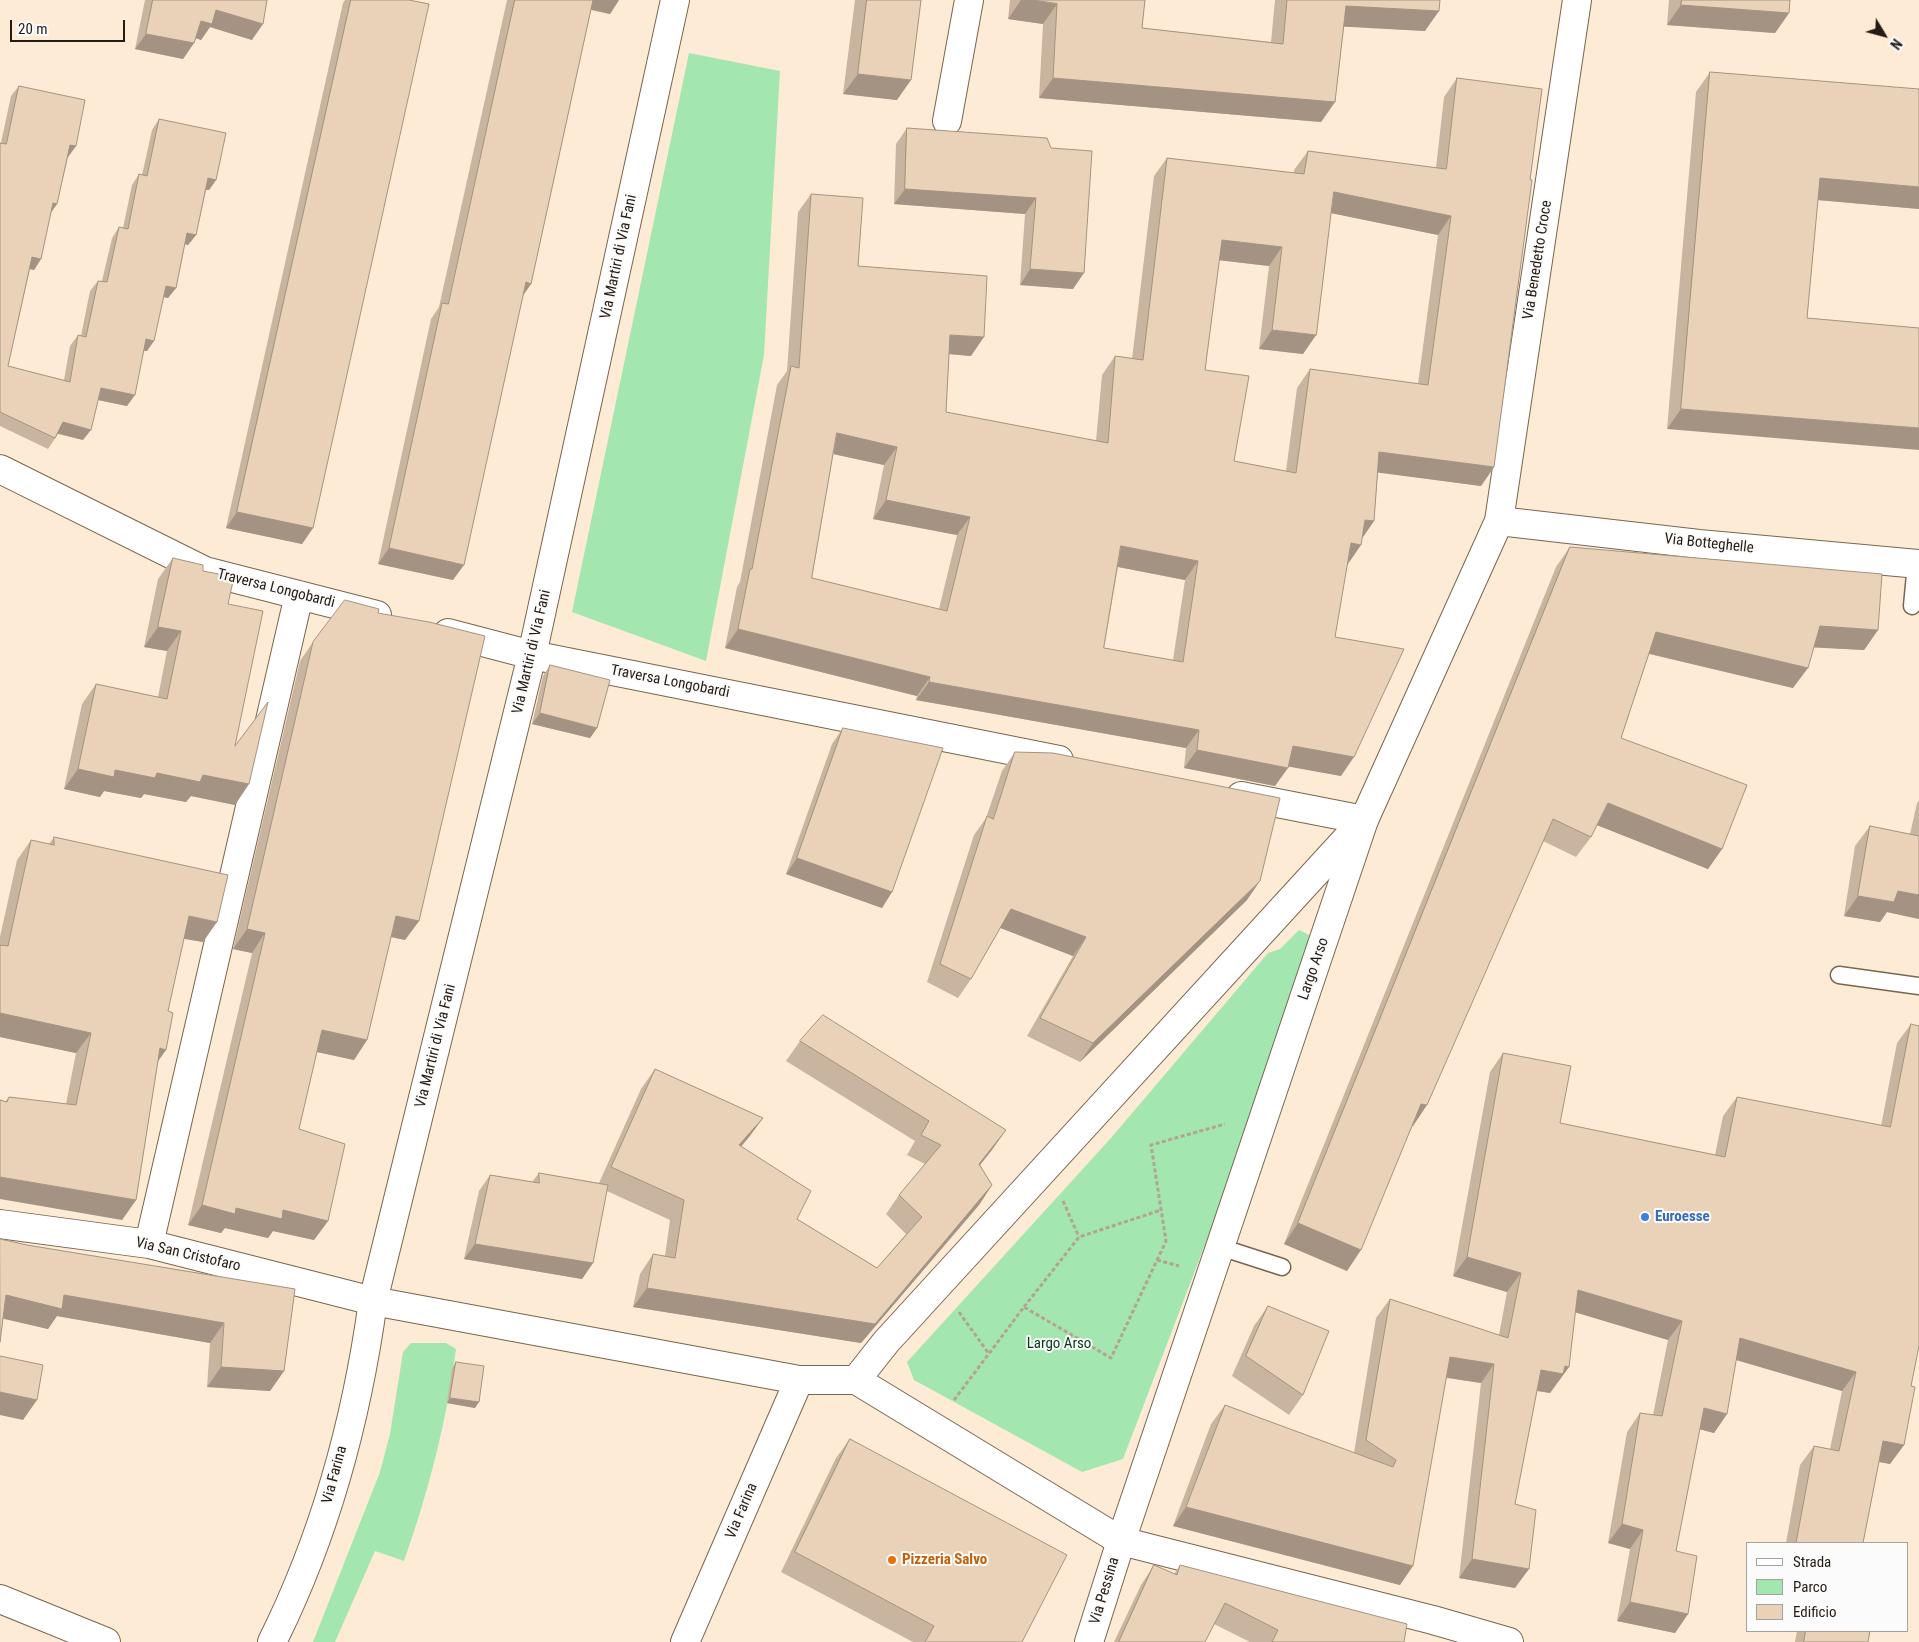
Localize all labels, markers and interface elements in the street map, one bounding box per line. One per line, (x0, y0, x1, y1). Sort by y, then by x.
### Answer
scale bar (12, 10, 128, 42)
north arrow (1859, 10, 1909, 60)
text: 20 m (18, 20, 48, 38)
text: N (1887, 36, 1905, 52)
street label: Via Martiri di Via Fani (597, 193, 641, 321)
street label: Via Benedetto Croce (1520, 199, 1556, 321)
street label: Via Botteghelle (1663, 530, 1755, 558)
street label: Traversa Longobardi (215, 566, 337, 612)
street label: Via Martiri di Via Fani (509, 588, 555, 716)
street label: Traversa Longobardi (609, 662, 731, 702)
street label: Largo Arso (1295, 935, 1333, 1003)
street label: Via Martiri di Via Fani (412, 982, 460, 1110)
place label: Euroesse (1655, 1208, 1710, 1226)
marker: Euroesse (1639, 1211, 1651, 1223)
street label: Via San Cristofaro (134, 1234, 242, 1276)
park label: Largo Arso (1027, 1335, 1091, 1353)
street label: Via Farina (319, 1444, 351, 1506)
street label: Via Farina (722, 1480, 762, 1542)
legend (1746, 1542, 1909, 1632)
place label: Pizzeria Salvo (902, 1551, 987, 1569)
text: Strada (1793, 1553, 1831, 1571)
marker: Pizzeria Salvo (886, 1554, 898, 1566)
street label: Via Pessina (1086, 1555, 1124, 1627)
text: Parco (1793, 1578, 1827, 1596)
text: Edificio (1793, 1603, 1836, 1621)

